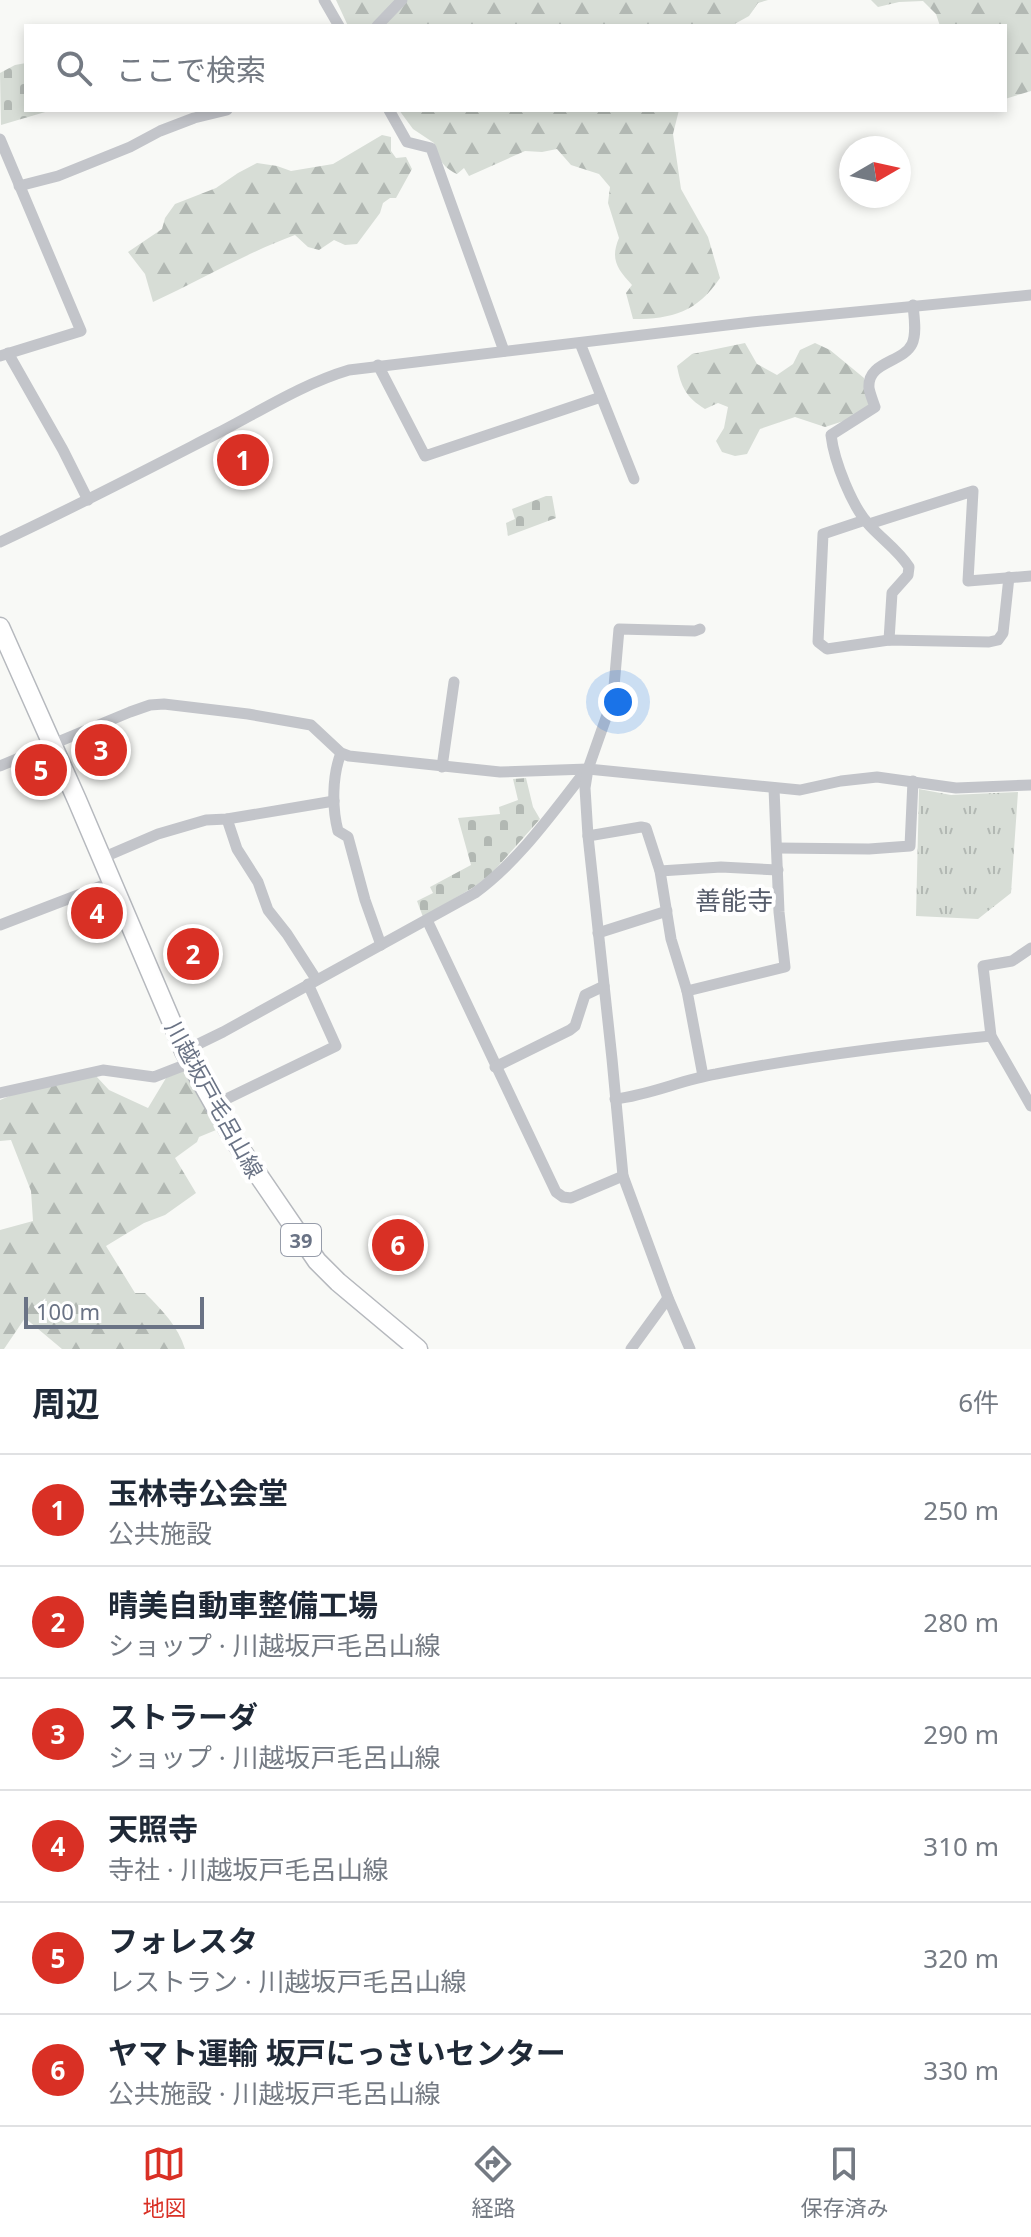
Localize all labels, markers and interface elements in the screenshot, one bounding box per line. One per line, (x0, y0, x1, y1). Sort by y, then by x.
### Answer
search box (24, 24, 1007, 112)
icon: search (52, 46, 96, 90)
text: ここで検索 (116, 49, 266, 90)
north arrow (839, 136, 911, 208)
pin: 1 (217, 430, 269, 490)
your location (598, 682, 638, 722)
pin: 3 (75, 720, 127, 780)
pin: 5 (15, 740, 67, 800)
district label: 善能寺 (695, 882, 773, 918)
pin: 4 (71, 883, 123, 943)
pin: 2 (167, 924, 219, 984)
street label: 川越坂戸毛呂山線 (159, 1015, 271, 1183)
pin: 6 (372, 1215, 424, 1275)
road number: 39 (281, 1224, 321, 1256)
scale bar (24, 1293, 204, 1329)
text: 100 m (36, 1296, 100, 1326)
text: 周辺 (32, 1380, 100, 1426)
text: 6件 (958, 1384, 999, 1420)
text: 玉林寺公会堂 (108, 1472, 288, 1513)
text: 1 (51, 1492, 65, 1528)
text: 250 m (923, 1492, 999, 1528)
text: 公共施設 (108, 1515, 212, 1551)
text: 晴美自動車整備工場 (108, 1584, 378, 1625)
text: 2 (51, 1604, 65, 1640)
text: 280 m (923, 1604, 999, 1640)
text: ショップ · 川越坂戸毛呂山線 (108, 1627, 441, 1663)
text: ストラーダ (108, 1696, 258, 1737)
text: 3 (51, 1716, 65, 1752)
text: 290 m (923, 1716, 999, 1752)
text: ショップ · 川越坂戸毛呂山線 (108, 1739, 441, 1775)
text: 天照寺 (108, 1808, 198, 1849)
text: 4 (51, 1828, 65, 1864)
text: 310 m (923, 1828, 999, 1864)
text: 寺社 · 川越坂戸毛呂山線 (108, 1851, 389, 1887)
text: フォレスタ (108, 1920, 258, 1961)
text: 5 (51, 1940, 65, 1976)
text: 320 m (923, 1940, 999, 1976)
text: レストラン · 川越坂戸毛呂山線 (108, 1963, 467, 1999)
text: ヤマト運輸 坂戸にっさいセンター (108, 2032, 566, 2073)
text: 6 (51, 2052, 65, 2088)
text: 330 m (923, 2052, 999, 2088)
text: 公共施設 · 川越坂戸毛呂山線 (108, 2075, 441, 2111)
tab: 地図 (142, 2142, 187, 2222)
tab: 経路 (471, 2142, 516, 2222)
tab: 保存済み (800, 2142, 889, 2222)

